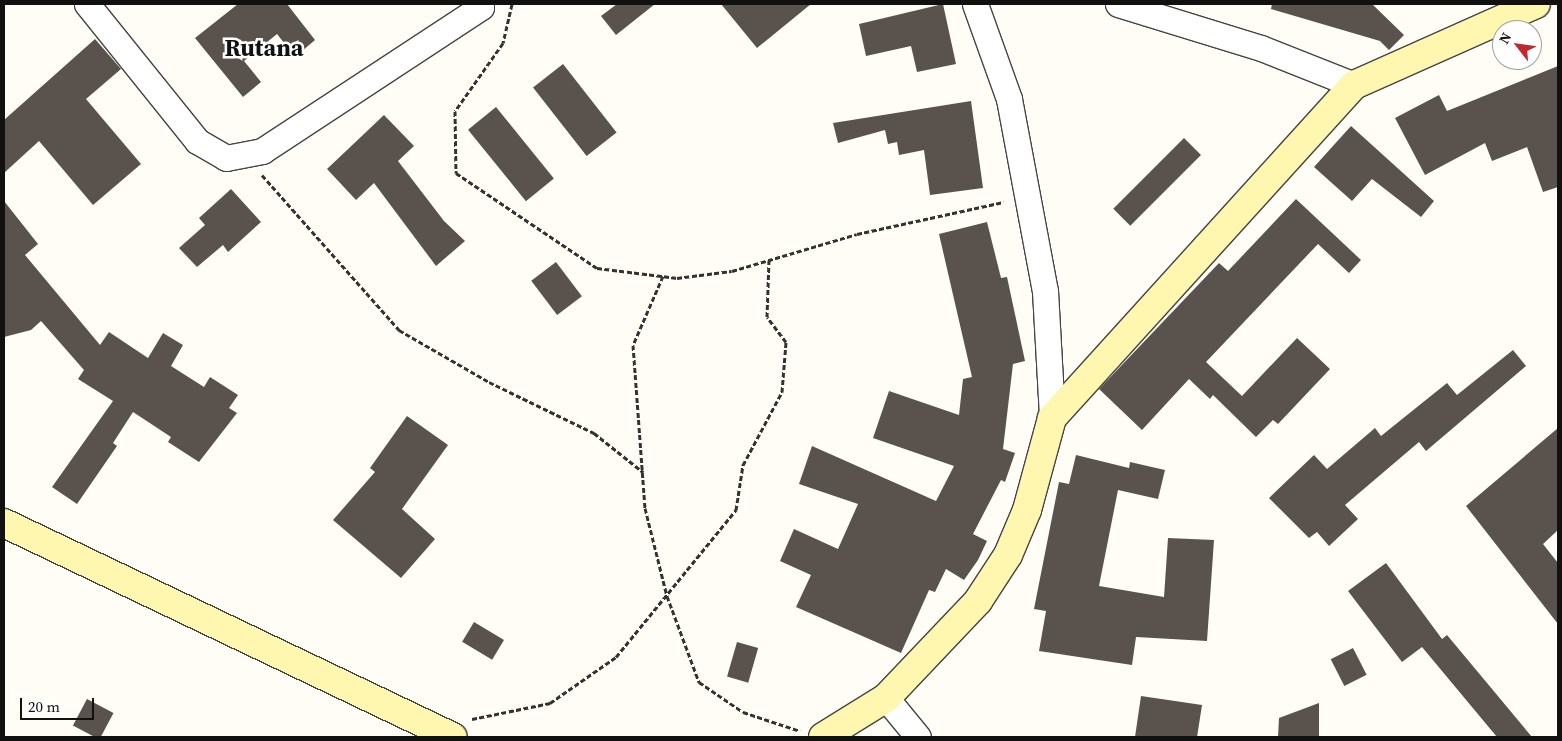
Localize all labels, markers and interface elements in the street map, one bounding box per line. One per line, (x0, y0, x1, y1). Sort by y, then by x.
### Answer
north arrow (1492, 20, 1542, 70)
text: N (1494, 29, 1516, 47)
district label: Rutana (224, 34, 304, 62)
scale bar (22, 688, 96, 720)
text: 20 m (28, 696, 60, 717)

